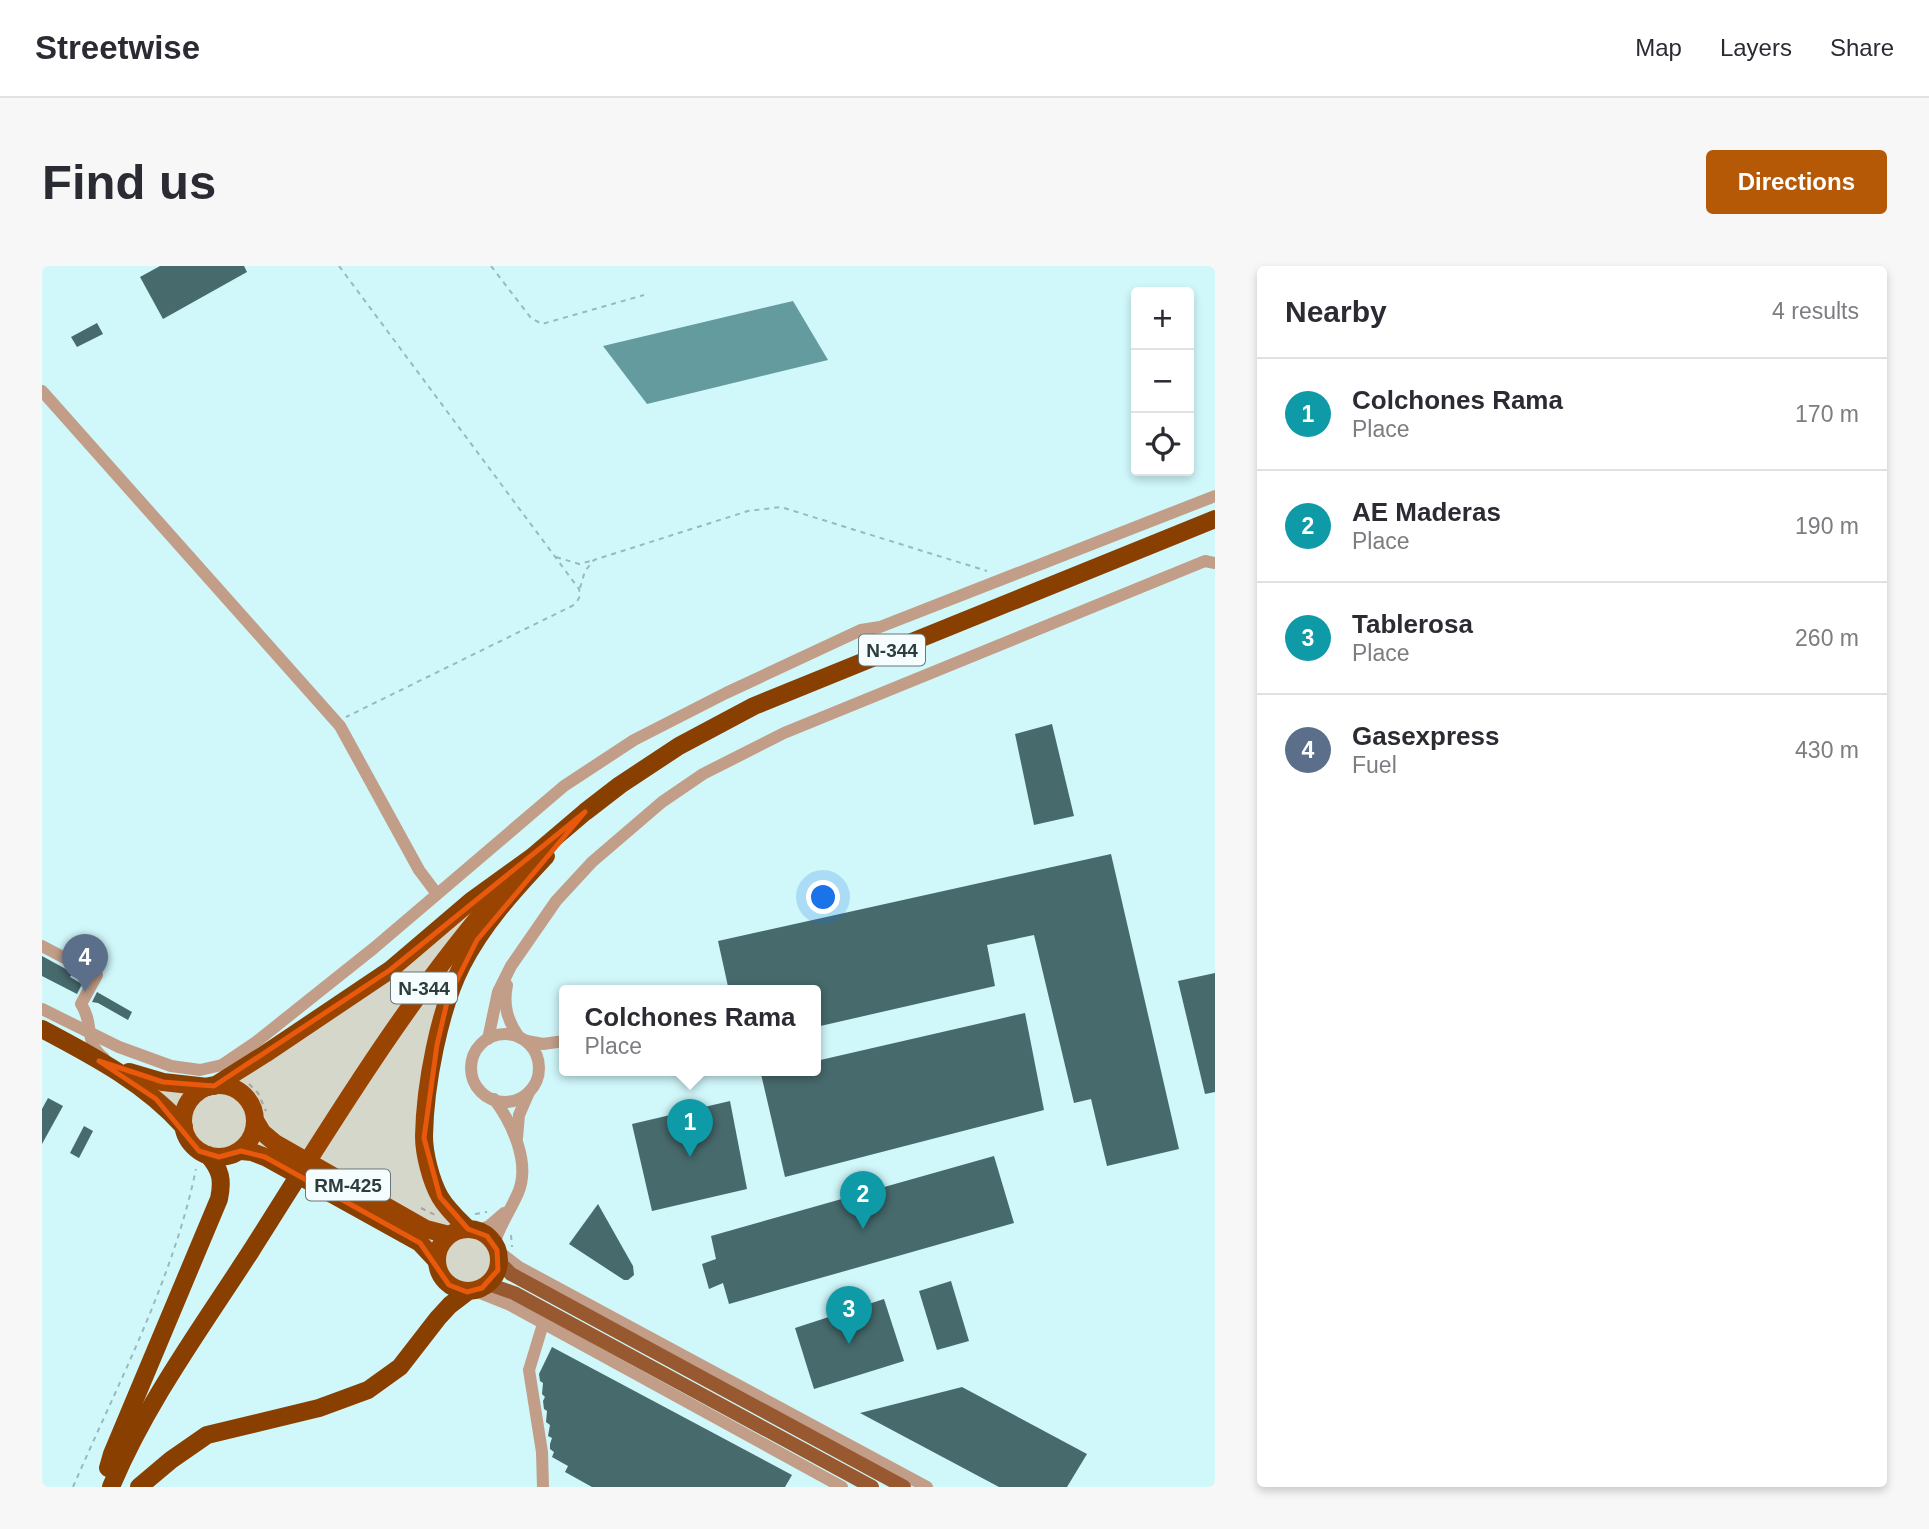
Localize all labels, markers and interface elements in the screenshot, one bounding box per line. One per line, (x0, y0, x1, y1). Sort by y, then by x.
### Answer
text: Streetwise (35, 29, 200, 66)
text: Map (1635, 34, 1682, 61)
text: Layers (1720, 34, 1792, 61)
text: Share (1830, 34, 1894, 61)
button: Directions (1706, 150, 1887, 214)
text: Find us (42, 155, 216, 209)
map controls (1131, 287, 1194, 476)
button: + (1131, 287, 1194, 350)
text: Nearby (1285, 295, 1387, 328)
text: 4 results (1772, 298, 1859, 324)
button: − (1131, 350, 1194, 413)
text: Colchones Rama (1352, 385, 1563, 415)
text: 1 (1302, 401, 1314, 427)
text: 170 m (1795, 401, 1859, 427)
button: locate (1131, 413, 1194, 476)
text: Place (1352, 416, 1410, 442)
text: AE Maderas (1352, 497, 1501, 527)
text: 2 (1302, 513, 1314, 539)
text: 190 m (1795, 513, 1859, 539)
text: Place (1352, 528, 1410, 554)
text: Tablerosa (1352, 609, 1473, 639)
text: 3 (1302, 625, 1314, 651)
text: 260 m (1795, 625, 1859, 651)
road number: N-344 (859, 634, 925, 666)
text: Place (1352, 640, 1410, 666)
text: Gasexpress (1352, 721, 1499, 751)
text: 4 (1302, 737, 1314, 763)
text: 430 m (1795, 737, 1859, 763)
text: Fuel (1352, 752, 1397, 778)
your location (806, 880, 840, 914)
pin: 4 (62, 934, 108, 992)
road number: N-344 (391, 972, 457, 1003)
popup (559, 985, 821, 1076)
text: Colchones Rama (585, 1002, 795, 1032)
text: Place (585, 1033, 642, 1059)
pin: 1 (667, 1099, 713, 1157)
road number: RM-425 (306, 1169, 390, 1200)
pin: 2 (840, 1171, 886, 1229)
pin: 3 (826, 1286, 872, 1344)

